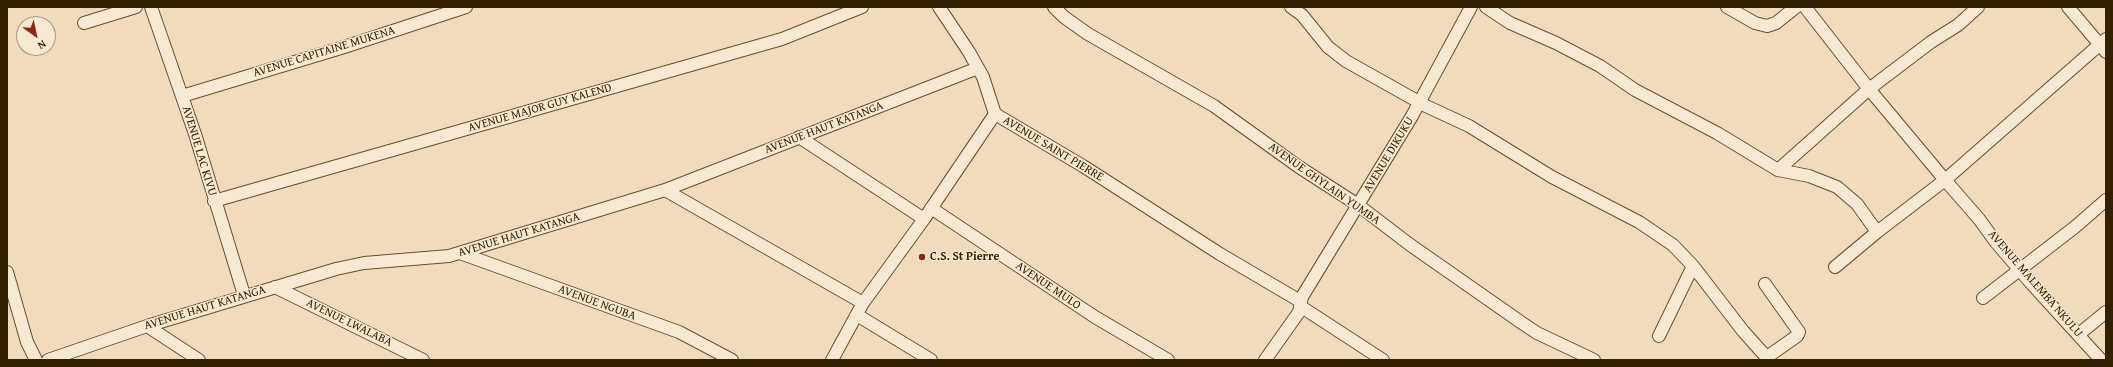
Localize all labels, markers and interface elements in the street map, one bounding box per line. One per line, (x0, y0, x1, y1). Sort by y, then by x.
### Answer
north arrow (16, 16, 56, 56)
street label: AVENUE CAPITAINE MUKENA (251, 23, 397, 81)
text: N (35, 37, 49, 54)
street label: AVENUE MAJOR GUY KALEND (467, 81, 613, 135)
street label: AVENUE HAUT KATANGA (763, 99, 885, 157)
street label: AVENUE LAC KIVU (178, 104, 220, 198)
street label: AVENUE SAINT PIERRE (1000, 113, 1106, 185)
street label: AVENUE DIKUKU (1361, 115, 1417, 195)
street label: AVENUE GHYLAIN YUMBA (1265, 140, 1383, 228)
street label: AVENUE HAUT KATANGA (457, 210, 581, 260)
street label: AVENUE MALEMBA NKULU (1985, 228, 2085, 340)
place label: C.S. St Pierre (930, 250, 999, 264)
marker: C.S. St Pierre (917, 252, 927, 262)
street label: AVENUE MULO (1013, 259, 1083, 313)
street label: AVENUE NGUBA (556, 282, 638, 324)
street label: AVENUE HAUT KATANGA (143, 283, 267, 333)
street label: AVENUE LWALABA (304, 296, 394, 350)

